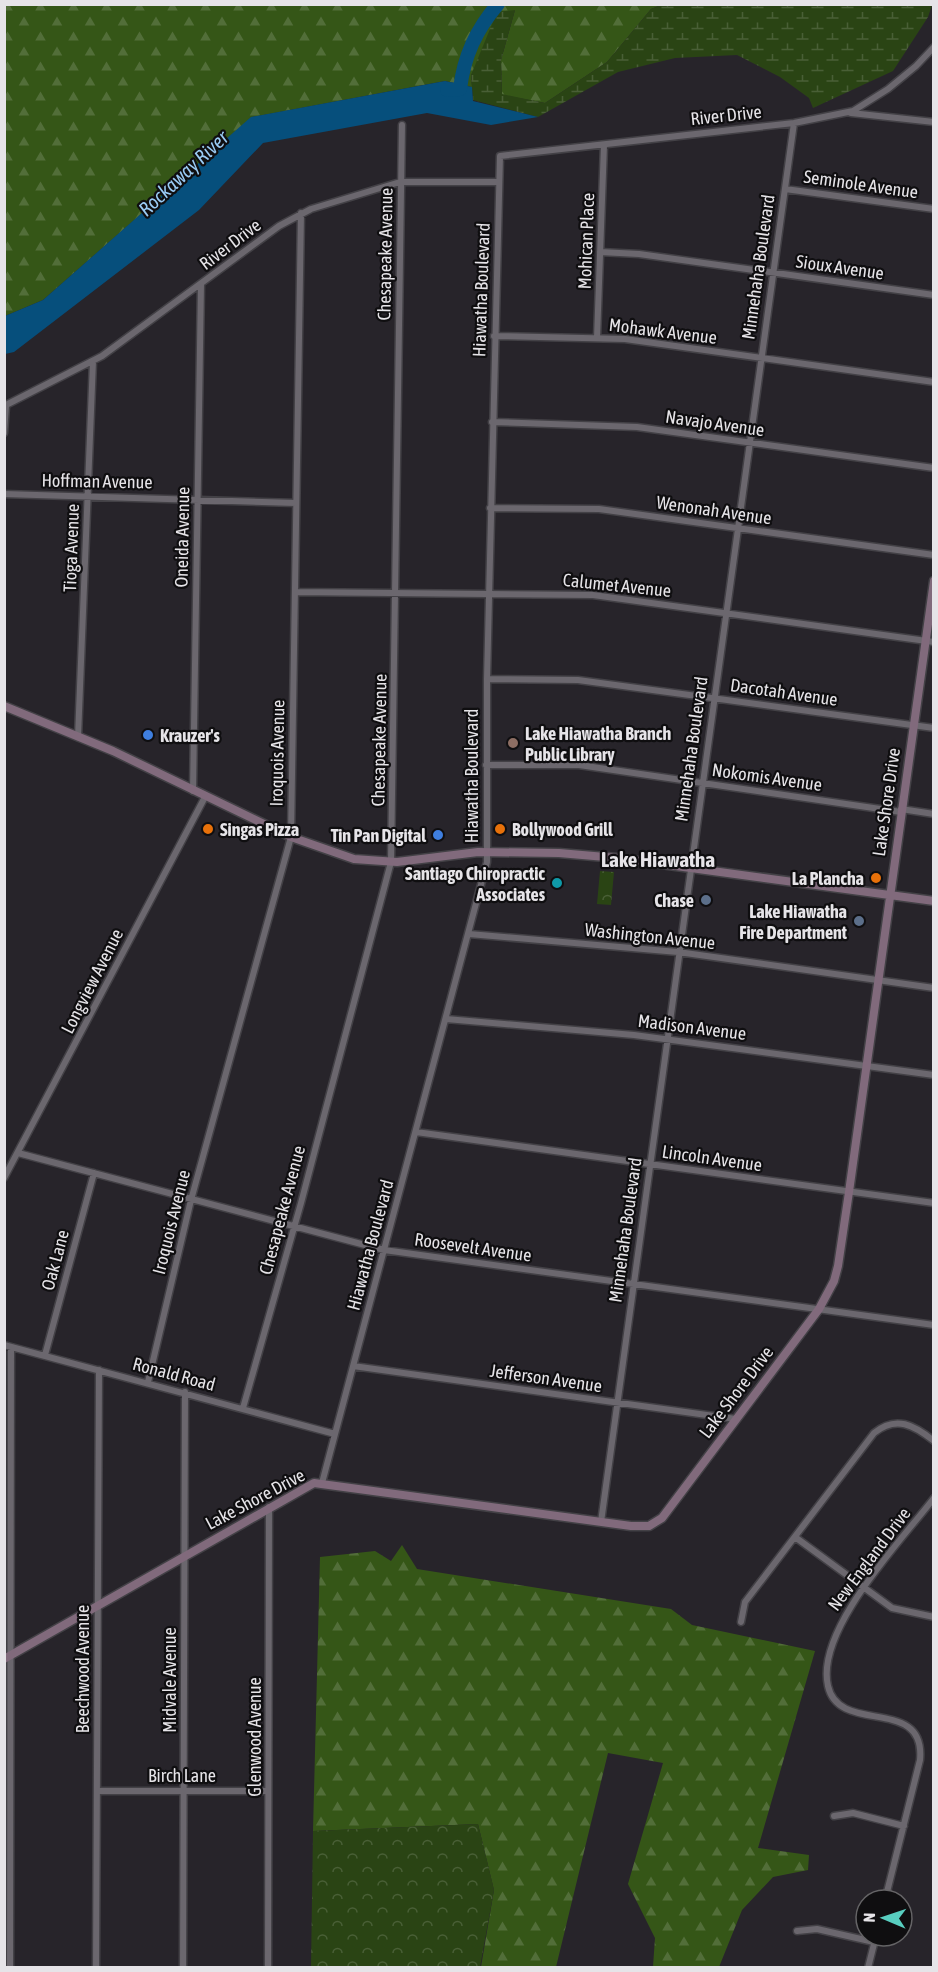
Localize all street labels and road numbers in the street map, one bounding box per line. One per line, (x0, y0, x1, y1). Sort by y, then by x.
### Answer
street label: River Drive (689, 101, 763, 129)
street label: Seminole Avenue (803, 166, 919, 202)
street label: Chesapeake Avenue (373, 187, 397, 321)
street label: Mohican Place (574, 192, 598, 290)
street label: Minnehaha Boulevard (737, 193, 779, 341)
street label: River Drive (195, 214, 265, 274)
street label: Hiawatha Boulevard (468, 222, 494, 358)
street label: Sioux Avenue (795, 250, 885, 284)
street label: Mohawk Avenue (608, 314, 718, 348)
street label: Navajo Avenue (664, 406, 766, 440)
street label: Hoffman Avenue (41, 470, 153, 492)
street label: Oneida Avenue (171, 486, 193, 588)
street label: Wenonah Avenue (655, 492, 773, 528)
street label: Tioga Avenue (59, 504, 83, 592)
street label: Calumet Avenue (562, 569, 672, 601)
street label: Chesapeake Avenue (367, 673, 391, 807)
street label: Dacotah Avenue (729, 674, 839, 710)
street label: Minnehaha Boulevard (670, 675, 712, 823)
street label: Iroquois Avenue (266, 699, 288, 807)
street label: Hiawatha Boulevard (461, 709, 482, 843)
street label: Lake Shore Drive (868, 746, 904, 858)
street label: Nokomis Avenue (711, 759, 823, 795)
street label: Washington Avenue (584, 919, 716, 953)
street label: Longview Avenue (57, 925, 127, 1037)
street label: Madison Avenue (637, 1010, 747, 1044)
street label: Lincoln Avenue (661, 1141, 763, 1175)
street label: Chesapeake Avenue (255, 1143, 309, 1277)
street label: Minnehaha Boulevard (604, 1156, 646, 1304)
street label: Iroquois Avenue (148, 1168, 194, 1276)
street label: Hiawatha Boulevard (342, 1177, 398, 1313)
street label: Oak Lane (37, 1228, 73, 1292)
street label: Roosevelt Avenue (413, 1228, 533, 1266)
street label: Lake Shore Drive (695, 1342, 777, 1442)
street label: Ronald Road (130, 1353, 218, 1395)
street label: Jefferson Avenue (489, 1360, 603, 1396)
street label: Lake Shore Drive (202, 1464, 308, 1534)
street label: New England Drive (823, 1503, 915, 1615)
street label: Beechwood Avenue (72, 1605, 93, 1733)
street label: Midvale Avenue (159, 1627, 180, 1733)
street label: Glenwood Avenue (244, 1677, 265, 1797)
street label: Birch Lane (148, 1765, 216, 1786)

